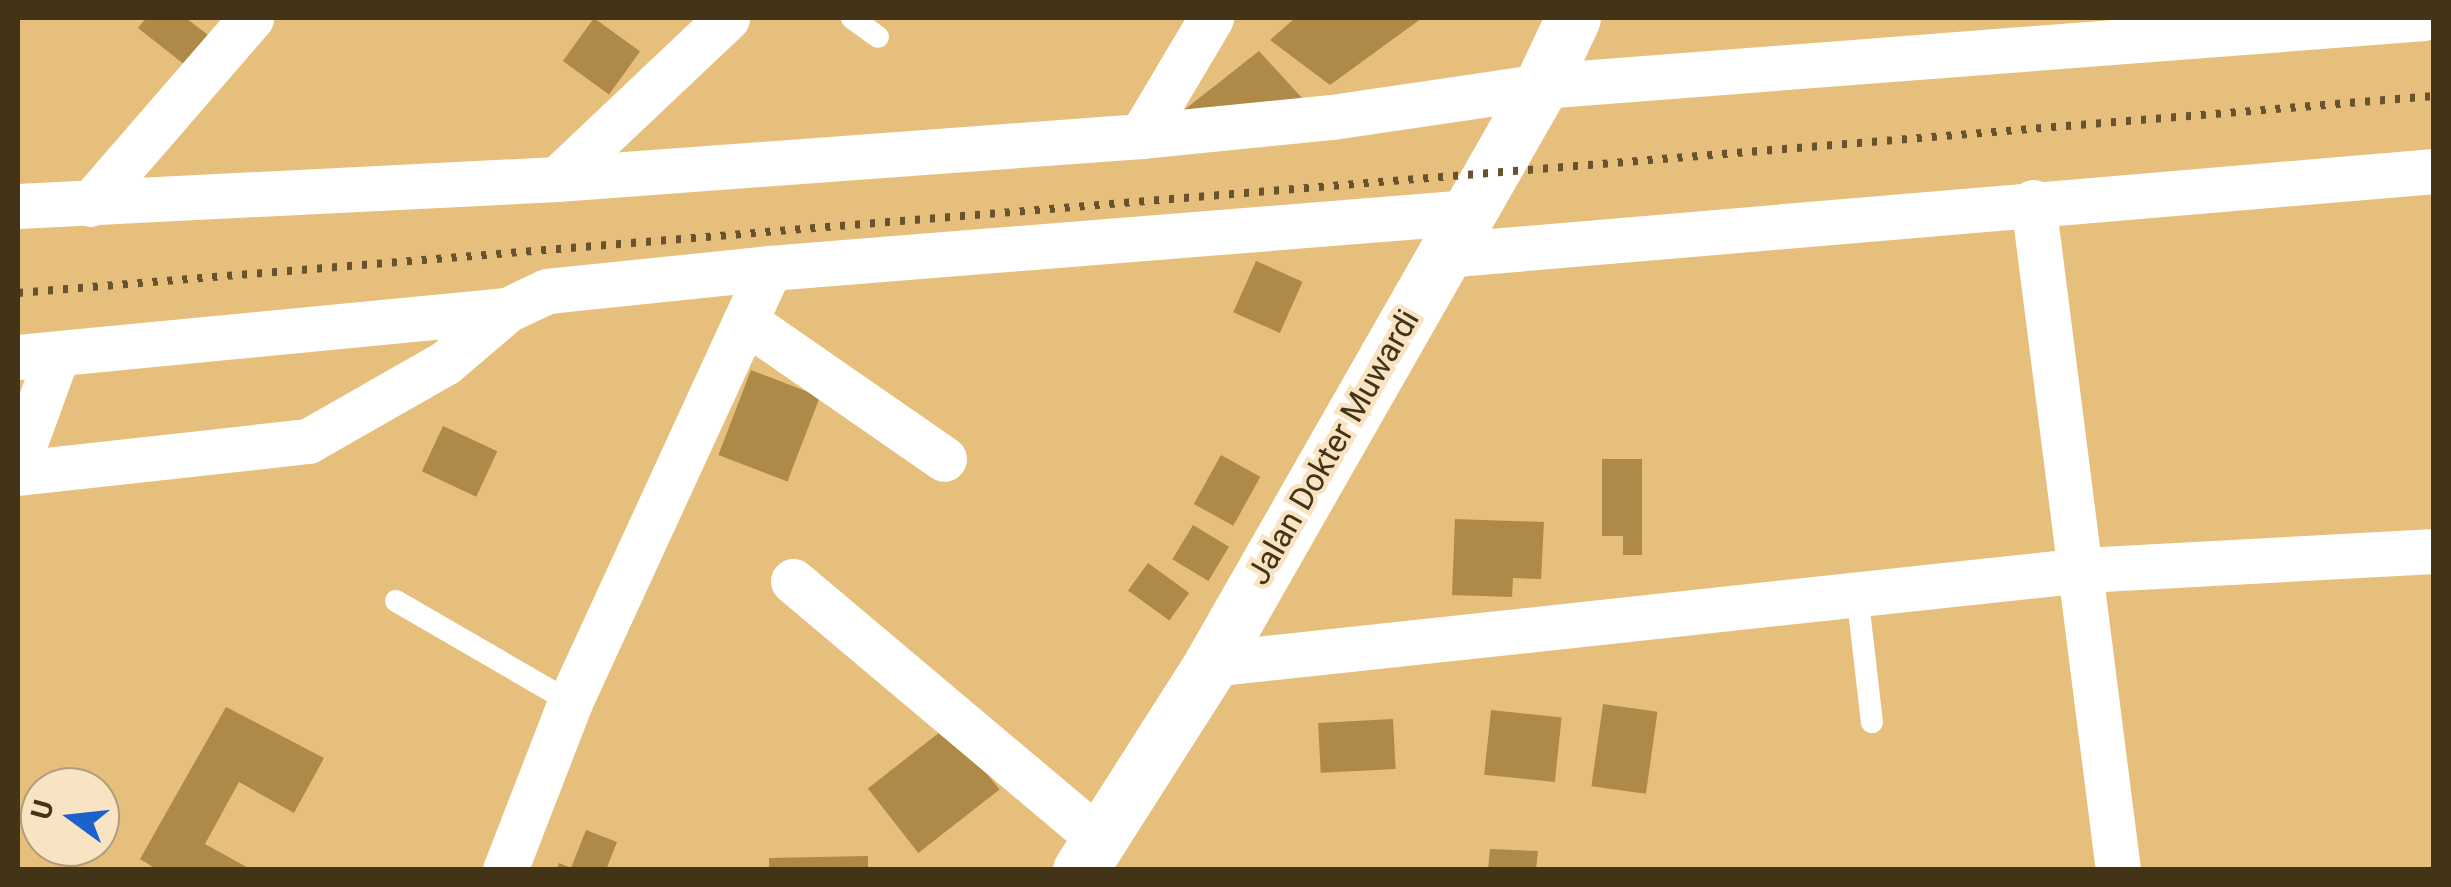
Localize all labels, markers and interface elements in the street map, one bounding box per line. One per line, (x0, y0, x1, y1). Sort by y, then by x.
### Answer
street label: Jalan Dokter Muwardi (1239, 303, 1427, 591)
north arrow (20, 767, 120, 867)
text: U (24, 796, 61, 823)

